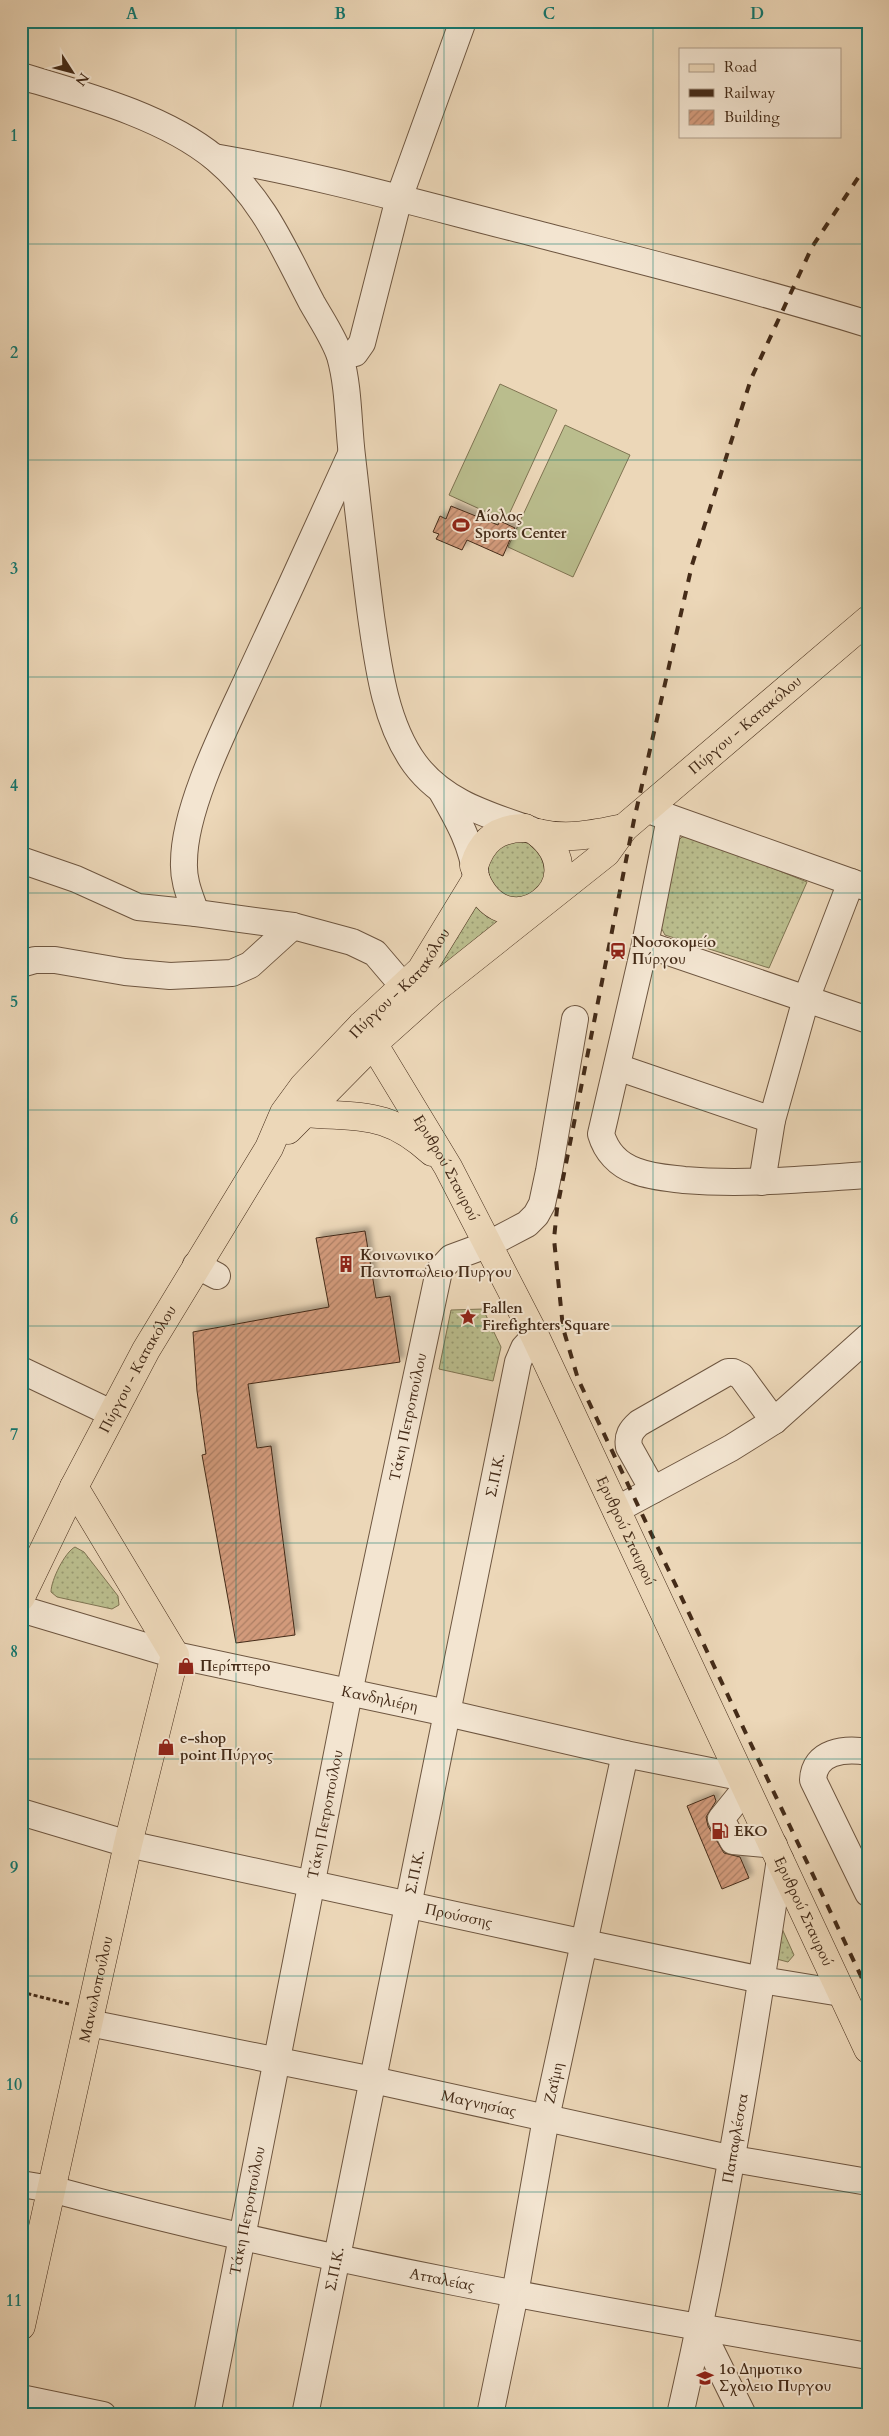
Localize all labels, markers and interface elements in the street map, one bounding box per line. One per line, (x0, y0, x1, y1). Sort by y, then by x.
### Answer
text: A (126, 3, 138, 25)
text: B (334, 3, 346, 25)
text: C (543, 3, 555, 25)
text: D (750, 3, 764, 25)
north arrow (48, 48, 98, 98)
legend (679, 48, 842, 138)
text: Road (724, 57, 757, 77)
text: N (71, 69, 93, 90)
text: Railway (724, 83, 775, 103)
text: Building (724, 107, 780, 127)
text: 1 (10, 125, 18, 147)
text: 2 (10, 342, 18, 364)
place label: Αίολος Sports Center (475, 506, 567, 543)
sports icon: Αίολος Sports Center (451, 515, 471, 535)
text: 3 (10, 558, 18, 580)
street label: Πύργου - Κατακόλου (684, 671, 806, 779)
text: 4 (10, 775, 18, 797)
street label: Πύργου - Κατακόλου (345, 924, 454, 1043)
place label: Νοσοκομείο Πύργου (632, 932, 716, 969)
station icon: Νοσοκομείο Πύργου (608, 941, 628, 961)
text: 5 (10, 991, 18, 1013)
street label: Ερυθρού Σταυρού (409, 1111, 484, 1224)
text: 6 (10, 1208, 18, 1230)
place label: Κοινωνικο Παντοπωλειο Πυργου (360, 1245, 512, 1282)
building icon: Κοινωνικο Παντοπωλειο Πυργου (336, 1254, 356, 1274)
place label: Fallen Firefighters Square (482, 1298, 610, 1335)
street label: Πύργου - Κατακόλου (94, 1301, 181, 1436)
place icon: Fallen Firefighters Square (458, 1307, 478, 1327)
street label: Τάκη Πετροπούλου (384, 1351, 431, 1483)
text: 7 (10, 1424, 18, 1446)
street label: Σ.Π.Κ. (481, 1451, 509, 1499)
street label: Ερυθρού Σταυρού (592, 1473, 660, 1589)
text: 8 (10, 1641, 18, 1663)
shop icon: Περίπτερο (176, 1656, 196, 1676)
place label: Περίπτερο (200, 1656, 271, 1676)
street label: Κανδηλιέρη (339, 1681, 420, 1717)
place label: e-shop point Πύργος (180, 1728, 274, 1765)
shop icon: e-shop point Πύργος (156, 1737, 176, 1757)
street label: Τάκη Πετροπούλου (303, 1748, 348, 1881)
fuel station icon: EKO (710, 1821, 730, 1841)
place label: EKO (734, 1821, 768, 1841)
street label: Σ.Π.Κ. (401, 1848, 429, 1896)
street label: Ερυθρού Σταυρού (770, 1853, 838, 1969)
text: 9 (10, 1857, 18, 1879)
street label: Προύσσης (423, 1899, 495, 1933)
street label: Μανωλοπούλου (74, 1934, 117, 2044)
street label: Ζαΐμη (539, 2061, 568, 2105)
text: 10 (6, 2074, 22, 2096)
street label: Μαγνησίας (439, 2085, 519, 2121)
street label: Παπαφλέσσα (717, 2092, 753, 2185)
street label: Τάκη Πετροπούλου (225, 2144, 270, 2277)
street label: Σ.Π.Κ. (320, 2245, 349, 2293)
street label: Ατταλείας (408, 2263, 477, 2296)
text: 11 (6, 2290, 22, 2312)
place label: 1ο Δημοτικο Σχολειο Πυργου (719, 2359, 831, 2396)
school or university icon: 1ο Δημοτικο Σχολειο Πυργου (695, 2368, 715, 2388)

